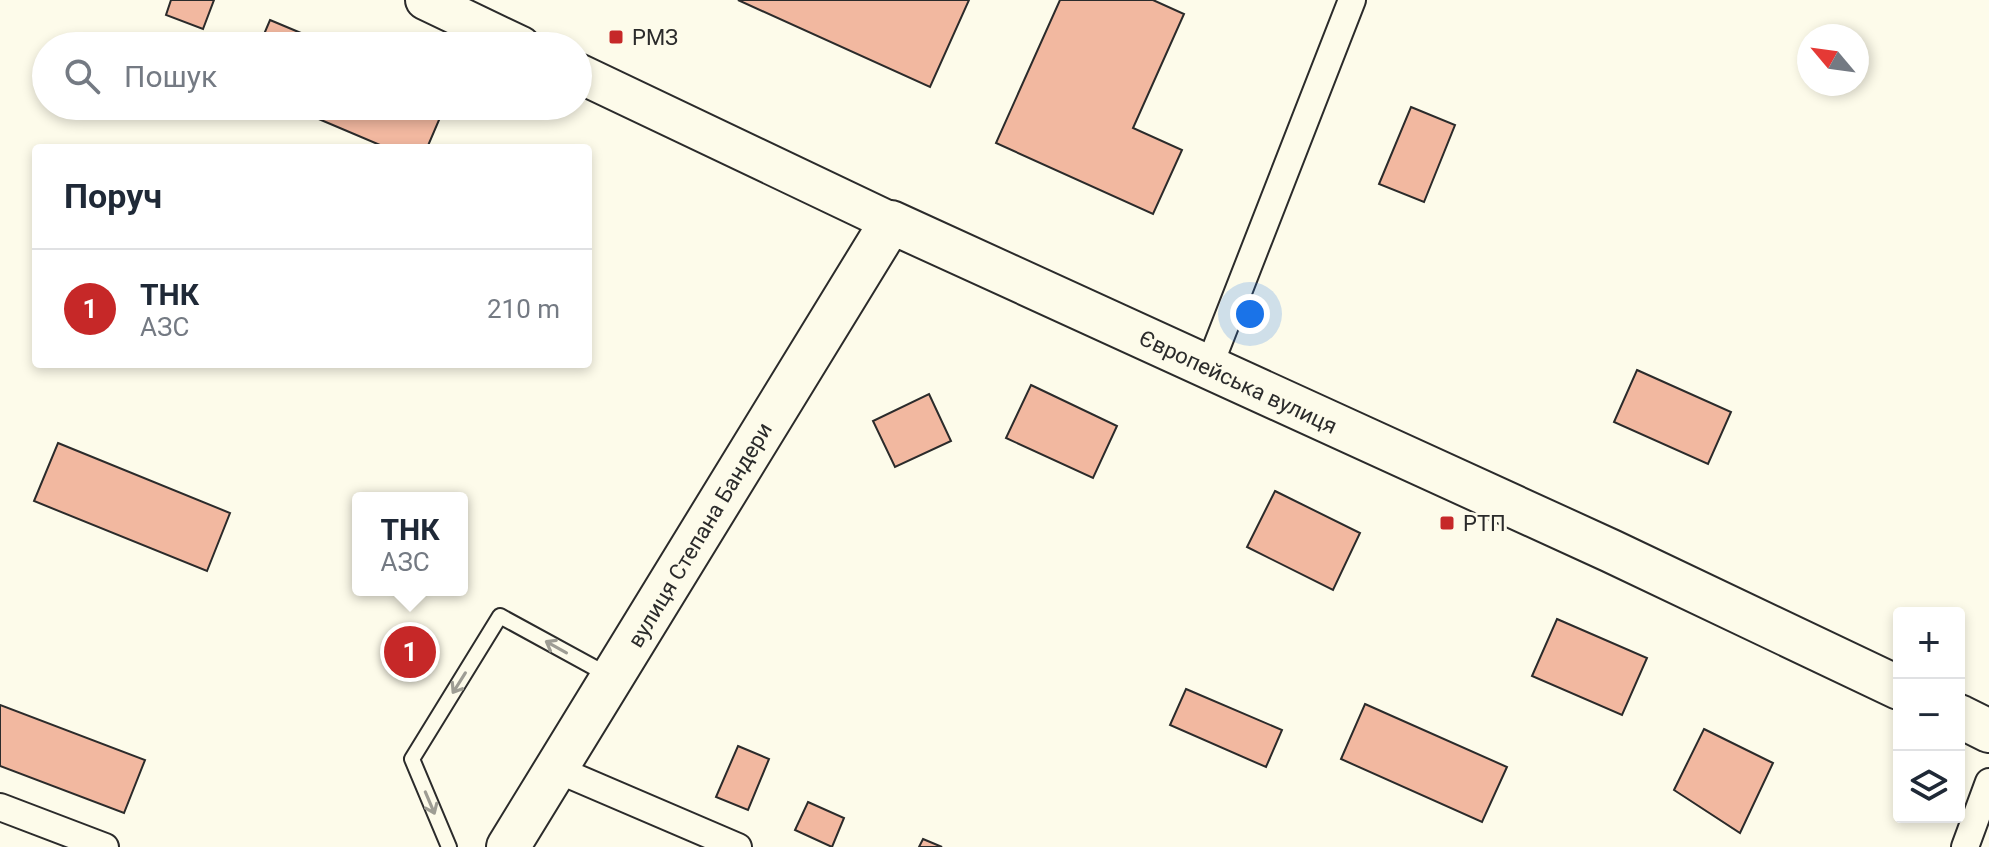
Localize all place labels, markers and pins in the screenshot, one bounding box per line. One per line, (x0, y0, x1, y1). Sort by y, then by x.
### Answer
place label: РМЗ (632, 25, 678, 50)
marker: РМЗ (607, 28, 625, 46)
place label: РТП (1463, 511, 1506, 536)
marker: РТП (1438, 514, 1456, 532)
pin: 1 (384, 622, 436, 682)

